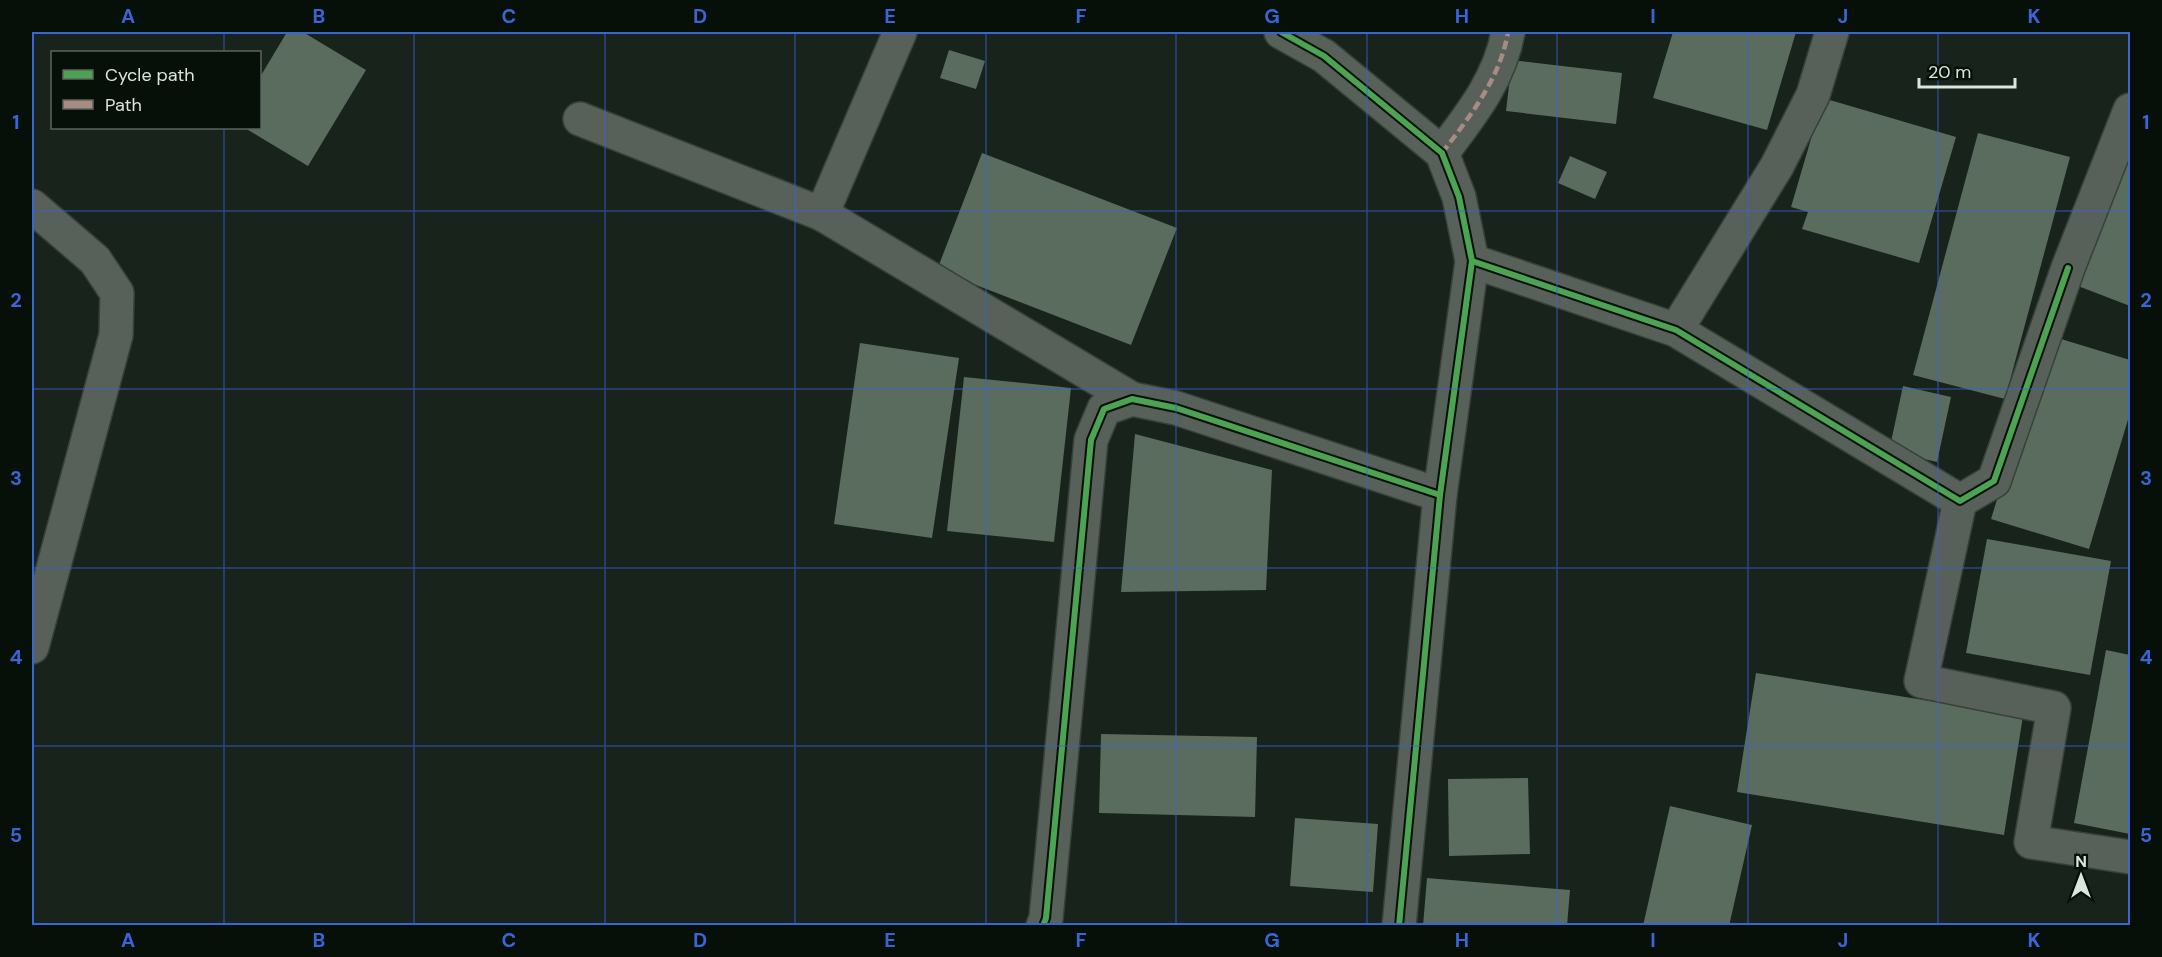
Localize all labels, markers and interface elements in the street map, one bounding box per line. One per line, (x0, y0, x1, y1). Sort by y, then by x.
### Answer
text: A (121, 3, 135, 29)
text: B (313, 3, 325, 29)
text: C (502, 3, 516, 29)
text: D (693, 3, 707, 29)
text: E (884, 3, 896, 29)
text: F (1075, 3, 1087, 29)
text: G (1264, 3, 1280, 29)
text: H (1455, 3, 1469, 29)
text: I (1650, 3, 1656, 29)
text: J (1838, 3, 1848, 29)
text: K (2027, 3, 2041, 29)
legend (51, 51, 261, 129)
scale bar (1919, 51, 2015, 89)
text: 20 m (1928, 60, 1971, 84)
text: Cycle path (105, 63, 195, 87)
text: Path (105, 93, 142, 117)
text: 1 (12, 109, 20, 135)
text: 1 (2142, 109, 2150, 135)
text: 2 (10, 287, 22, 313)
text: 2 (2140, 287, 2152, 313)
text: 3 (10, 465, 22, 491)
text: 3 (2140, 465, 2152, 491)
text: 4 (10, 644, 23, 670)
text: 4 (2140, 644, 2153, 670)
text: 5 (10, 822, 22, 848)
text: 5 (2140, 822, 2152, 848)
north arrow (2051, 846, 2111, 906)
text: N (2075, 851, 2087, 872)
text: A (121, 927, 135, 953)
text: B (313, 927, 325, 953)
text: C (502, 927, 516, 953)
text: D (693, 927, 707, 953)
text: E (884, 927, 896, 953)
text: F (1075, 927, 1087, 953)
text: G (1264, 927, 1280, 953)
text: H (1455, 927, 1469, 953)
text: I (1650, 927, 1656, 953)
text: J (1838, 927, 1848, 953)
text: K (2027, 927, 2041, 953)

